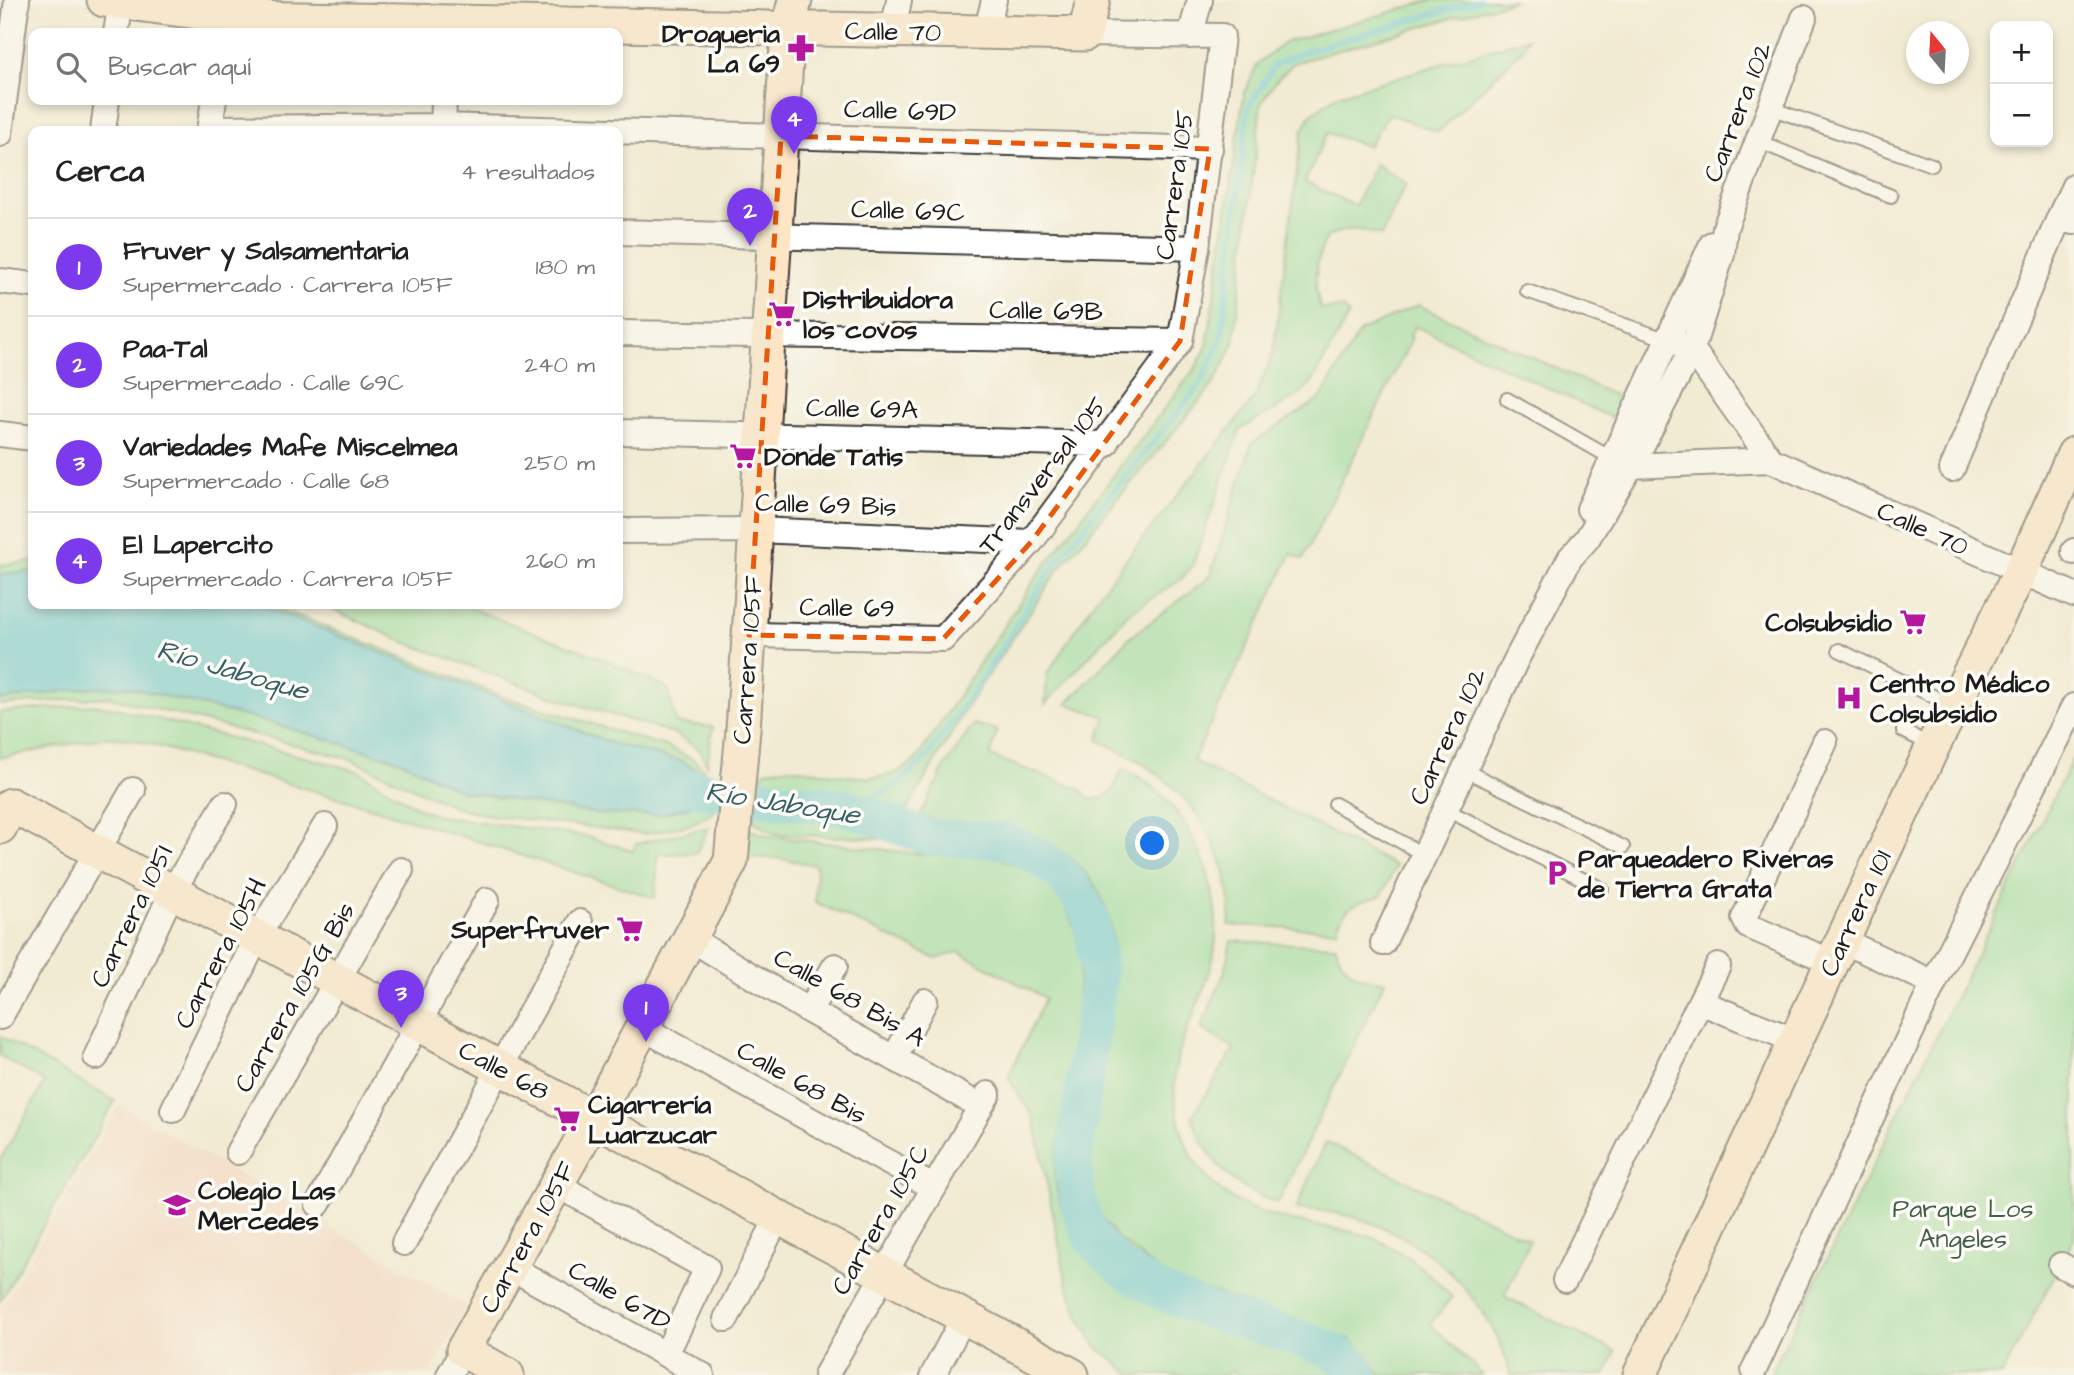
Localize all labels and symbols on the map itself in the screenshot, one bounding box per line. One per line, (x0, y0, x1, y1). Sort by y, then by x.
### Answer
street label: Calle 70 (844, 13, 942, 51)
place label: Drogueria La 69 (662, 16, 781, 82)
north arrow (1906, 21, 1969, 84)
pharmacy icon: Drogueria La 69 (786, 33, 816, 63)
street label: Carrera 102 (1695, 37, 1781, 187)
street label: Calle 69D (843, 91, 957, 131)
pin: 4 (771, 96, 817, 154)
street label: Carrera 105 (1147, 108, 1203, 262)
pin: 2 (727, 188, 773, 246)
street label: Calle 69C (850, 191, 965, 231)
place label: Distribuidora los covos (803, 282, 954, 348)
street label: Calle 69B (989, 292, 1103, 330)
supermarket icon: Distribuidora los covos (767, 299, 797, 329)
street label: Transversal 105 (970, 389, 1116, 562)
street label: Calle 69A (806, 390, 919, 428)
place label: Donde Tatis (764, 439, 903, 475)
supermarket icon: Donde Tatis (728, 441, 758, 471)
street label: Calle 69 Bis (755, 485, 897, 525)
street label: Calle 70 (1871, 493, 1974, 565)
street label: Carrera 105F (724, 575, 772, 745)
street label: Calle 69 (799, 589, 895, 627)
place label: Colsubsidio (1765, 605, 1892, 641)
supermarket icon: Colsubsidio (1898, 607, 1928, 637)
water label: Río Jaboque (152, 630, 314, 711)
street label: Carrera 102 (1401, 662, 1495, 811)
place label: Centro Médico Colsubsidio (1870, 666, 2050, 732)
hospital icon: Centro Médico Colsubsidio (1834, 683, 1864, 713)
water label: Río Jaboque (703, 772, 864, 835)
your location (1135, 826, 1169, 860)
street label: Carrera 105I (82, 839, 182, 994)
place label: Parqueadero Riveras de Tierra Grata (1577, 841, 1833, 907)
street label: Carrera 101 (1811, 844, 1901, 982)
parking icon: Parqueadero Riveras de Tierra Grata (1542, 858, 1572, 888)
street label: Carrera 105H (166, 872, 276, 1035)
street label: Carrera 105G Bis (226, 896, 364, 1099)
place label: Superfruver (450, 912, 610, 948)
supermarket icon: Superfruver (615, 914, 645, 944)
street label: Calle 68 Bis A (767, 940, 933, 1056)
pin: 3 (378, 970, 424, 1028)
pin: 1 (623, 984, 669, 1042)
street label: Calle 68 (452, 1032, 555, 1110)
street label: Calle 68 Bis (730, 1032, 873, 1133)
place label: Cigarrería Luarzucar (588, 1087, 718, 1153)
supermarket icon: Cigarrería Luarzucar (552, 1104, 582, 1134)
street label: Carrera 105C (823, 1137, 939, 1302)
street label: Carrera 105F (471, 1155, 584, 1320)
place label: Colegio Las Mercedes (198, 1173, 336, 1239)
school or university icon: Colegio Las Mercedes (162, 1190, 192, 1220)
park label: Parque Los Angeles (1893, 1191, 2033, 1259)
street label: Calle 67D (561, 1252, 678, 1340)

